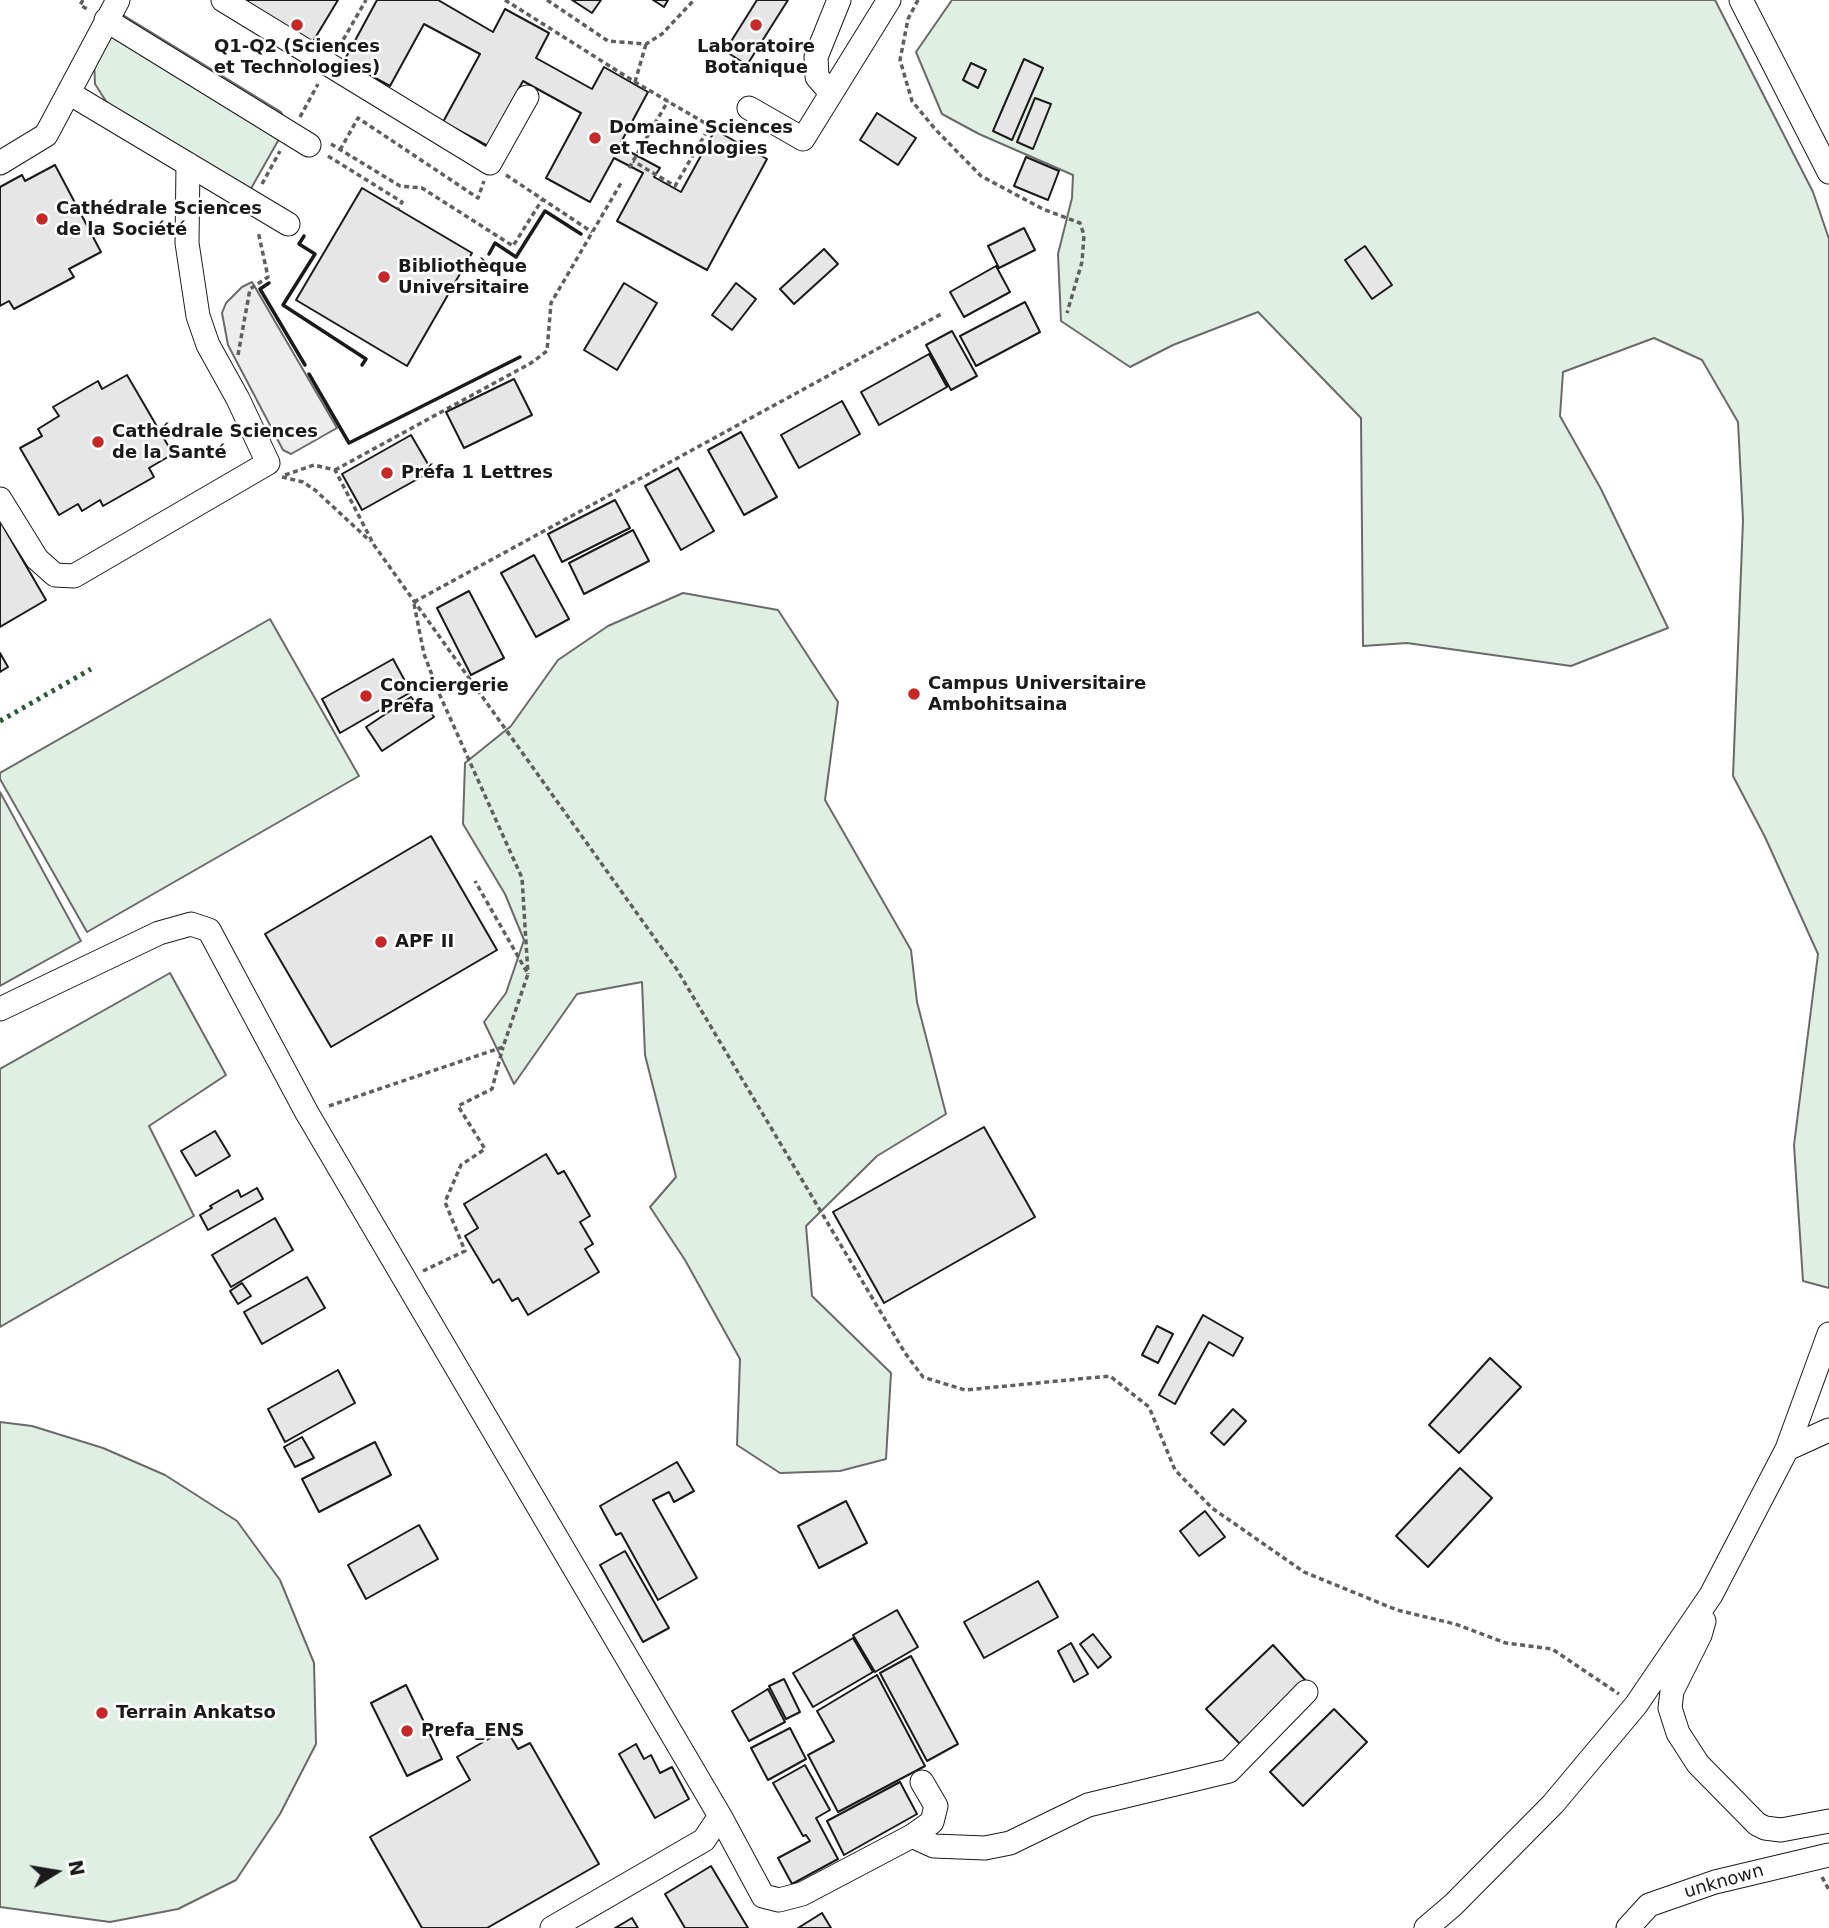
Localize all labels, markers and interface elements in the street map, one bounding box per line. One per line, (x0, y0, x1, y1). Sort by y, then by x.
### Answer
marker: Q1-Q2 (Sciences et Technologies) (289, 17, 305, 33)
marker: Laboratoire Botanique (748, 17, 764, 33)
place label: Q1-Q2 (Sciences et Technologies) (214, 36, 380, 78)
place label: Laboratoire Botanique (697, 36, 815, 78)
place label: Domaine Sciences et Technologies (609, 117, 793, 160)
marker: Domaine Sciences et Technologies (587, 130, 603, 146)
place label: Cathédrale Sciences de la Société (56, 198, 262, 241)
marker: Cathédrale Sciences de la Société (34, 211, 50, 227)
place label: Bibliothèque Universitaire (398, 256, 529, 298)
marker: Bibliothèque Universitaire (376, 269, 392, 285)
place label: Cathédrale Sciences de la Santé (112, 421, 318, 464)
marker: Cathédrale Sciences de la Santé (90, 434, 106, 450)
place label: Préfa 1 Lettres (401, 462, 553, 484)
marker: Préfa 1 Lettres (379, 465, 395, 481)
place label: Campus Universitaire Ambohitsaina (928, 673, 1146, 716)
place label: Conciergerie Prefa (380, 675, 509, 718)
marker: Campus Universitaire Ambohitsaina (906, 686, 922, 702)
marker: Conciergerie Prefa (358, 688, 374, 704)
place label: APF II (395, 931, 454, 953)
marker: APF II (373, 934, 389, 950)
place label: Terrain Ankatso (116, 1702, 276, 1724)
marker: Terrain Ankatso (94, 1705, 110, 1721)
place label: Prefa_ENS (421, 1720, 525, 1742)
marker: Prefa_ENS (399, 1723, 415, 1739)
north arrow (21, 1837, 91, 1907)
text: N (64, 1858, 89, 1878)
street label: unknown (1682, 1860, 1766, 1904)

